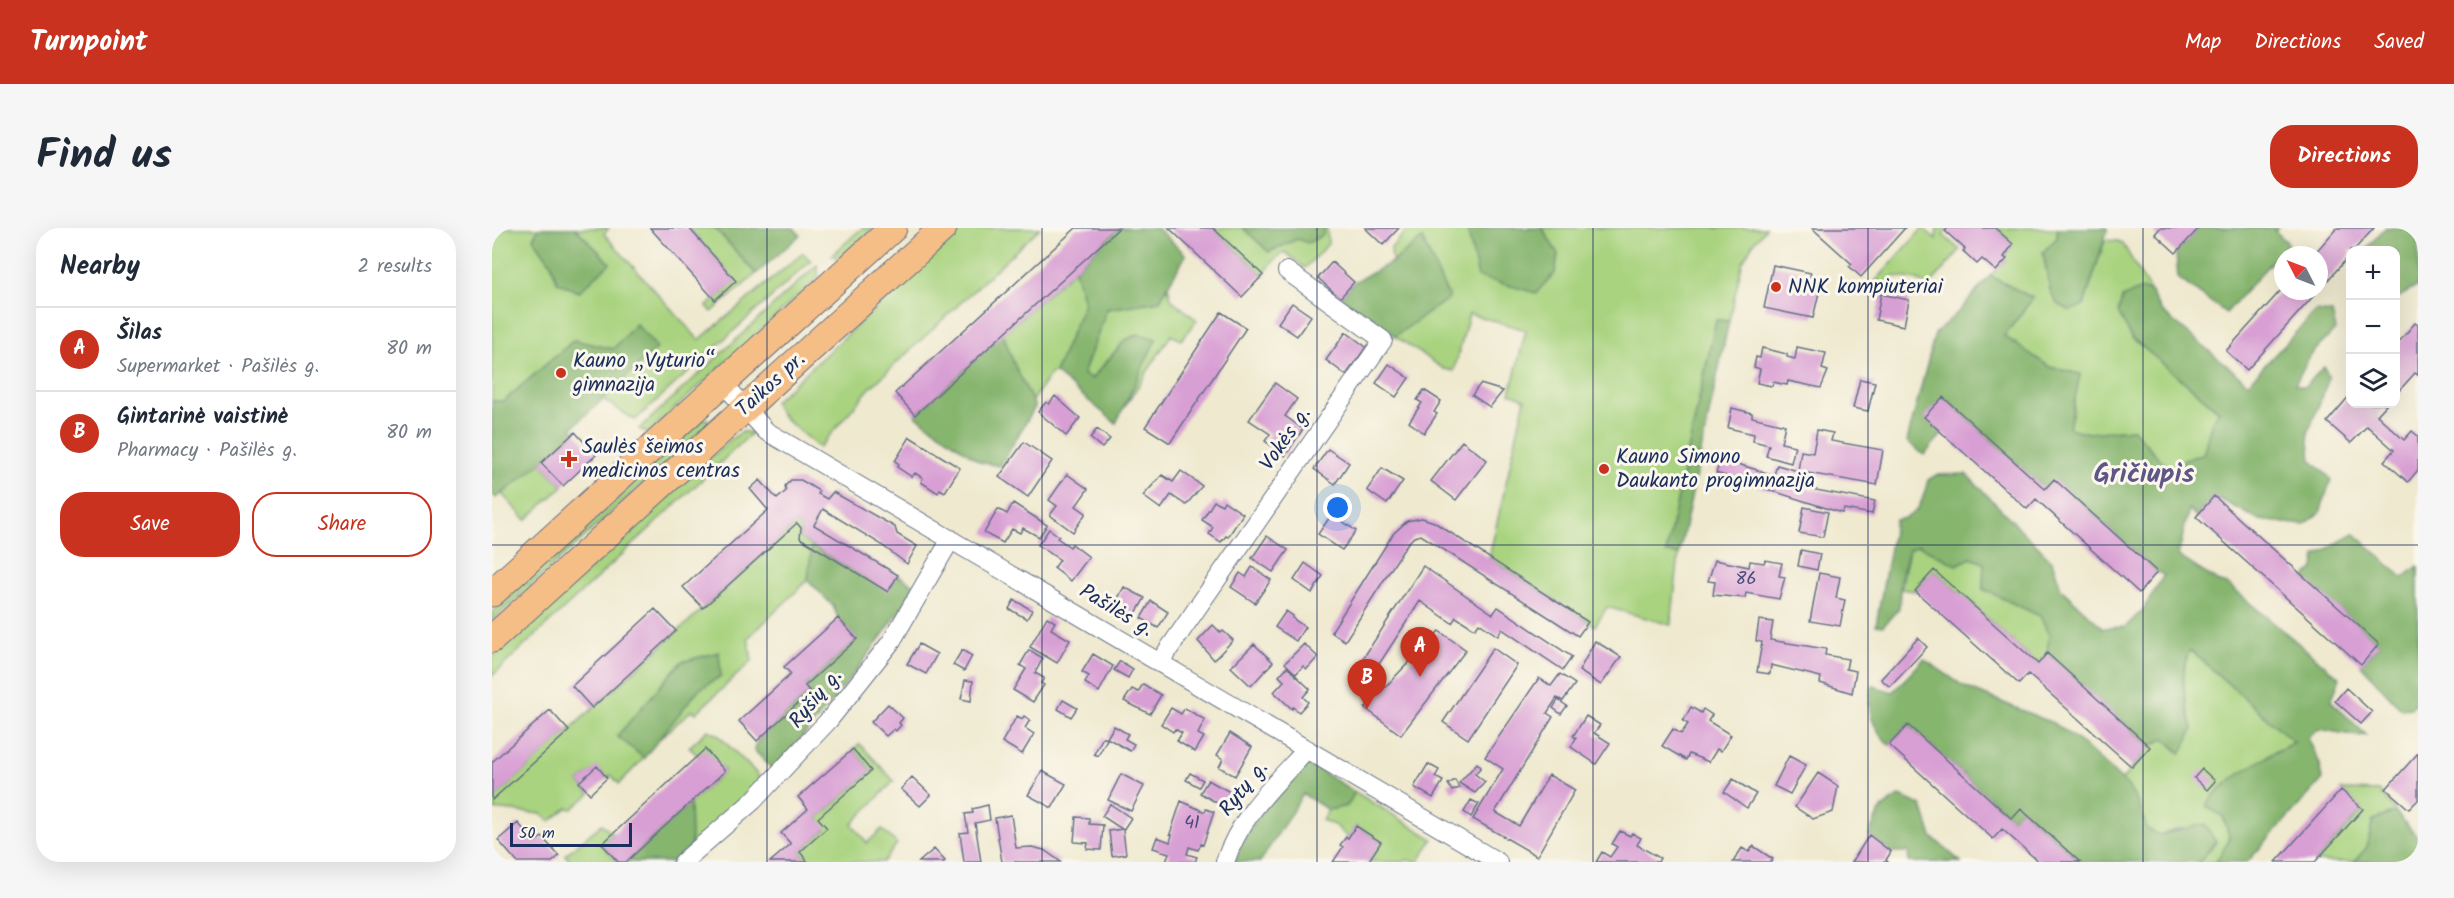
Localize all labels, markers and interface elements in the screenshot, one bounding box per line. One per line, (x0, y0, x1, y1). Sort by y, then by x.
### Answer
text: Turnpoint (30, 20, 148, 65)
text: Map (2185, 26, 2221, 59)
text: Directions (2254, 26, 2341, 59)
text: Saved (2374, 26, 2424, 59)
text: Find us (36, 123, 172, 190)
button: Directions (2270, 125, 2418, 188)
text: Nearby (60, 246, 140, 288)
north arrow (2274, 246, 2328, 300)
map controls (2346, 246, 2400, 408)
button: + (2346, 246, 2400, 300)
text: 2 results (357, 251, 432, 283)
place label: NNK kompiuteriai (1788, 271, 1944, 304)
marker: NNK kompiuteriai (1769, 280, 1783, 294)
button: − (2346, 300, 2400, 354)
text: Šilas (117, 316, 162, 351)
text: A (73, 333, 86, 365)
text: 80 m (386, 333, 432, 365)
street label: Taikos pr. (728, 344, 814, 426)
place label: Kauno „Vyturio“ gimnazija (572, 345, 716, 402)
text: Supermarket · Pašilės g. (117, 351, 319, 383)
button: layers (2346, 354, 2400, 408)
marker: Kauno „Vyturio“ gimnazija (554, 366, 568, 380)
text: Gintarinė vaistinė (117, 400, 288, 435)
street label: Vokės g. (1252, 400, 1320, 478)
text: B (73, 417, 86, 449)
text: 80 m (386, 417, 432, 449)
place label: Saulės šeimos medicinos centras (582, 431, 740, 488)
text: Pharmacy · Pašilės g. (117, 435, 297, 467)
place label: Kauno Simono Daukanto progimnazija (1616, 441, 1815, 498)
marker: Saulės šeimos medicinos centras (560, 450, 578, 468)
district label: Gričiupis (2094, 453, 2195, 496)
marker: Kauno Simono Daukanto progimnazija (1597, 462, 1611, 476)
button: Save (60, 492, 240, 557)
button: Share (252, 492, 432, 557)
your location (1323, 493, 1352, 522)
house number: 86 (1736, 565, 1756, 594)
street label: Pašilės g. (1072, 576, 1160, 646)
pin: A (1400, 628, 1440, 677)
pin: B (1348, 660, 1386, 709)
street label: Ryšių g. (781, 662, 851, 736)
street label: Rytų g. (1211, 754, 1277, 824)
house number: 41 (1184, 809, 1200, 838)
scale bar (510, 820, 632, 848)
text: 50 m (519, 821, 555, 846)

